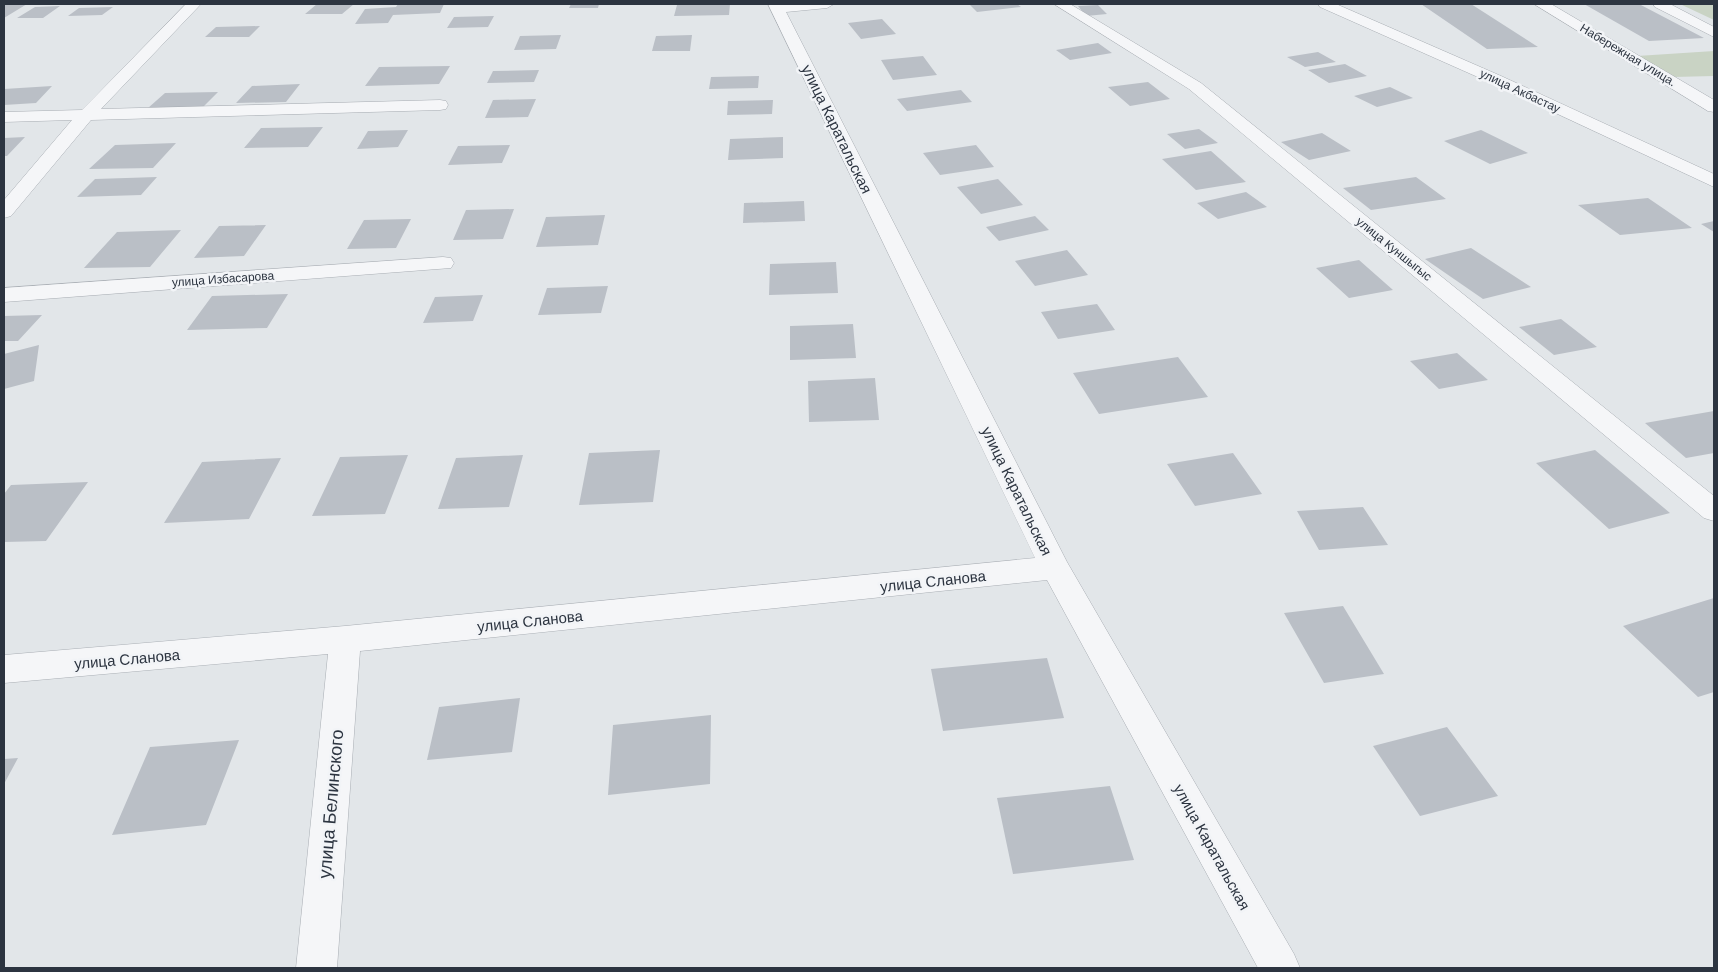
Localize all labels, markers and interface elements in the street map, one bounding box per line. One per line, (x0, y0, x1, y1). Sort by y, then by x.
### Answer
street label: Набережная улица. (1577, 21, 1679, 89)
street label: улица Каратальская (798, 62, 876, 196)
street label: улица Акбастау (1478, 66, 1562, 116)
street label: улица Куншыгыс (1353, 214, 1435, 284)
street label: улица Избасарова (171, 268, 275, 290)
street label: улица Каратальская (978, 424, 1056, 558)
street label: улица Сланова (879, 567, 987, 595)
street label: улица Сланова (476, 607, 584, 635)
street label: улица Сланова (73, 646, 181, 672)
street label: улица Белинского (315, 729, 347, 879)
street label: улица Каратальская (1170, 781, 1254, 913)

